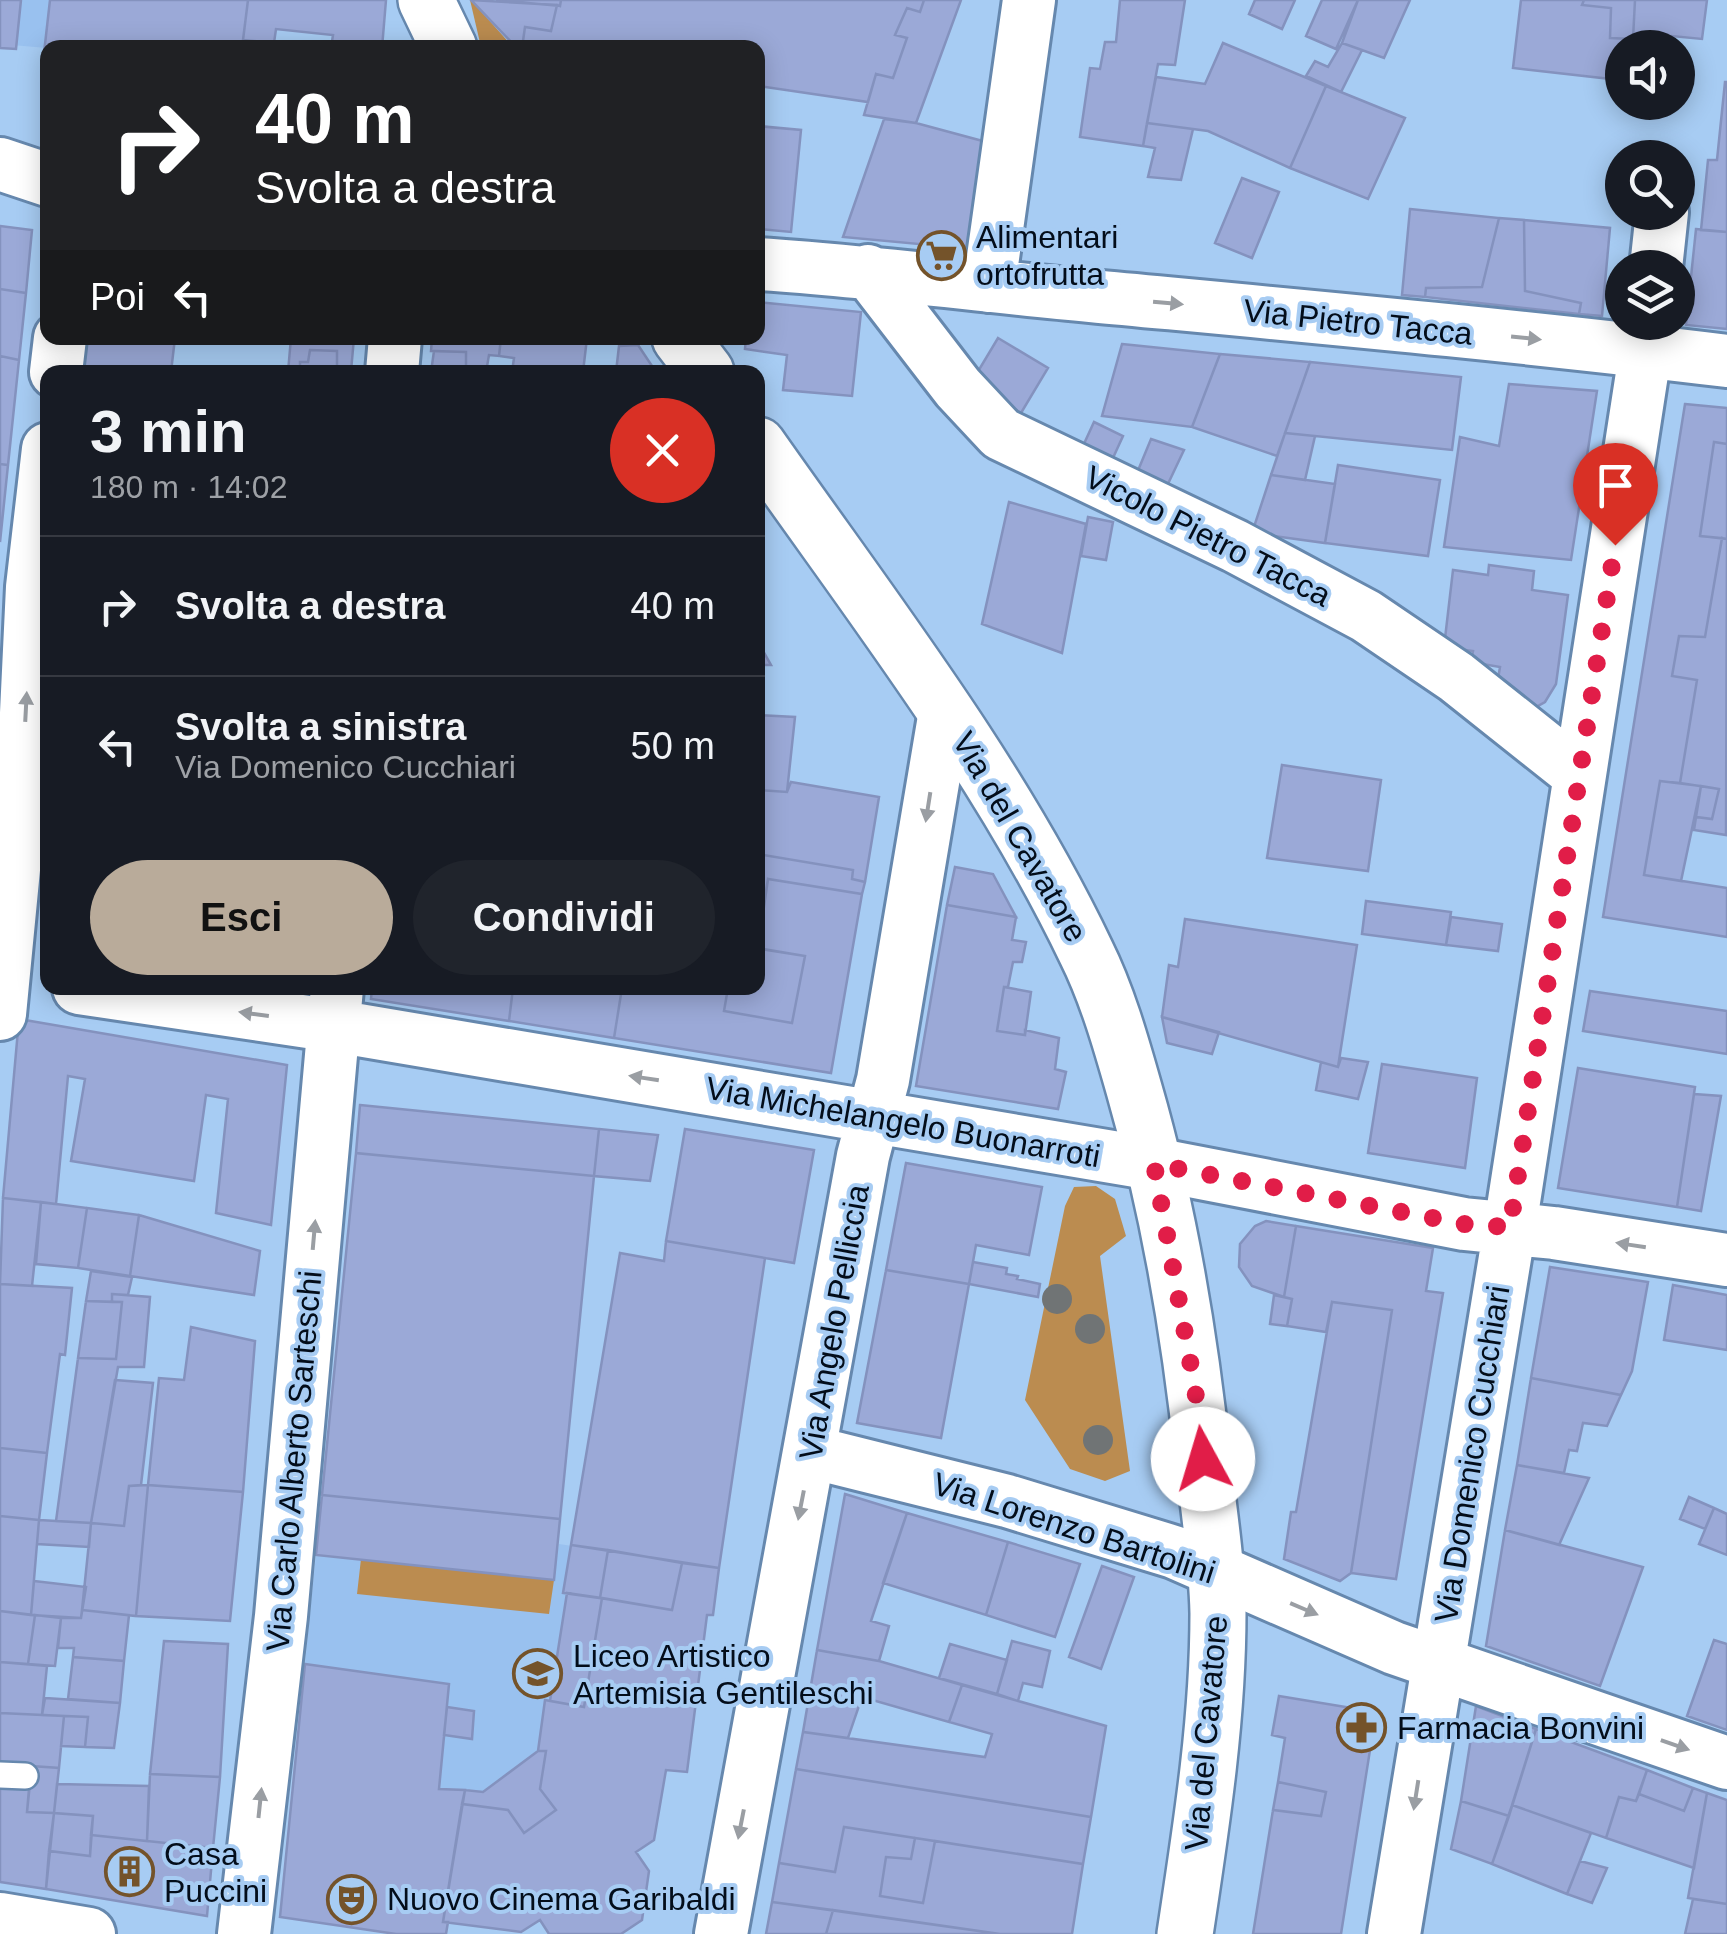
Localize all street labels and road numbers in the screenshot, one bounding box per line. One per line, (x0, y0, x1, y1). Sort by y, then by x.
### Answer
street label: Via Pietro Tacca (1242, 292, 1474, 352)
street label: Vicolo Pietro Tacca (1079, 458, 1337, 614)
street label: Via del Cavatore (945, 726, 1095, 948)
street label: Via Michelangelo Buonarroti (703, 1070, 1103, 1174)
street label: Via Angelo Pelliccia (792, 1181, 876, 1462)
street label: Via Carlo Alberto Sarteschi (259, 1269, 329, 1653)
street label: Via Domenico Cucchiari (1428, 1283, 1516, 1625)
street label: Via Lorenzo Bartolini (928, 1465, 1220, 1591)
street label: Via del Cavatore (1178, 1614, 1234, 1852)

